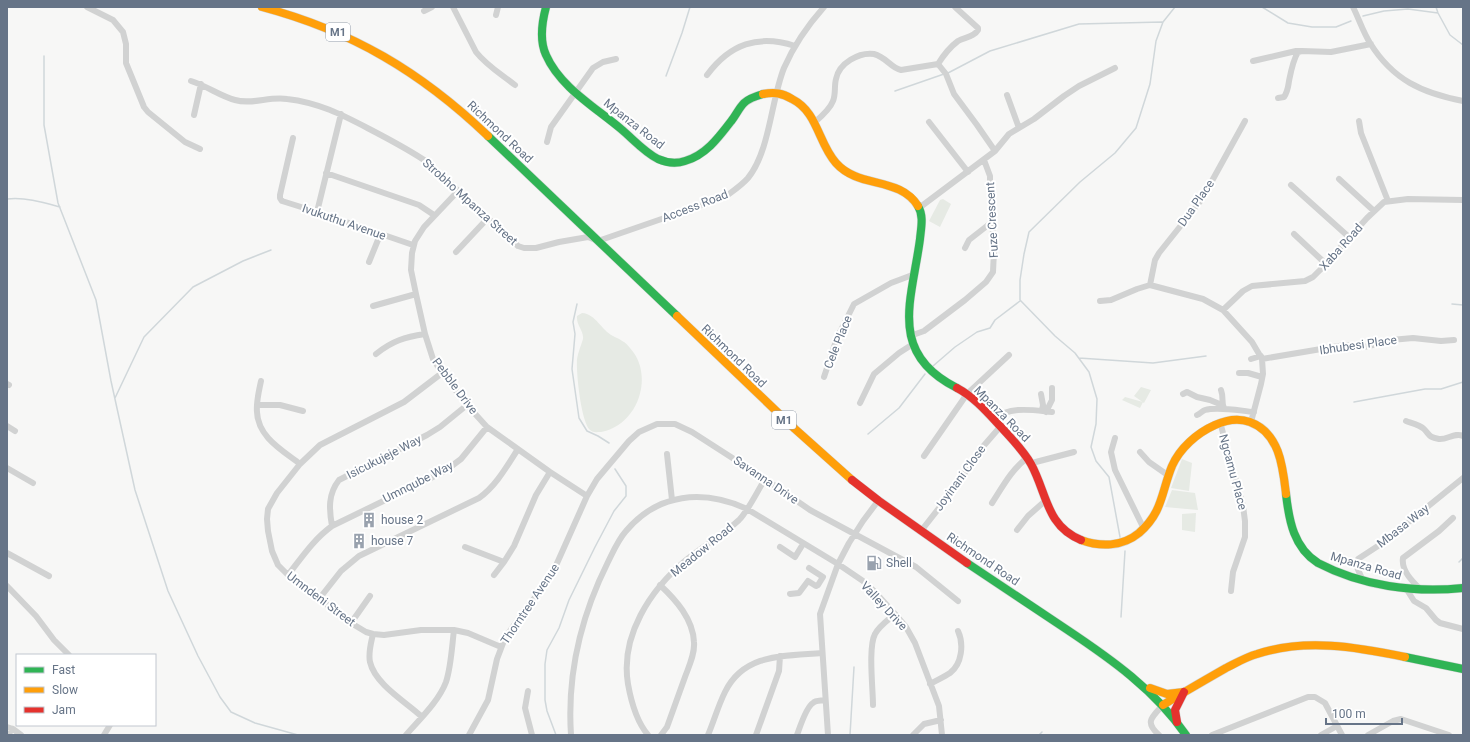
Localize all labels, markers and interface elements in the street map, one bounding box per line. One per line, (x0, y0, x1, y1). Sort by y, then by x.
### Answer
road number: M1 (326, 23, 350, 41)
street label: Mpanza Road (601, 96, 667, 152)
street label: Richmond Road (464, 98, 536, 166)
street label: Strobho Mpanza Street (420, 156, 520, 248)
street label: Dua Place (1175, 177, 1217, 229)
street label: Fuze Crescent (983, 182, 1001, 258)
street label: Access Road (660, 187, 730, 225)
street label: Ivukuthu Avenue (300, 201, 388, 243)
street label: Xaba Road (1316, 221, 1366, 273)
street label: Cele Place (821, 313, 855, 371)
street label: Richmond Road (699, 322, 769, 390)
street label: Ibhubesi Place (1318, 333, 1398, 357)
street label: Pebble Drive (429, 355, 481, 417)
street label: Mpanza Road (971, 383, 1033, 445)
road number: M1 (772, 411, 796, 429)
street label: Isicukujeje Way (344, 432, 424, 482)
street label: Ngcamu Place (1216, 433, 1250, 511)
street label: Joyinani Close (931, 442, 989, 514)
street label: Savanna Drive (731, 453, 801, 507)
street label: Umnqube Way (381, 458, 456, 506)
street label: Mbasa Way (1374, 501, 1432, 551)
building icon: house 2 (360, 511, 378, 529)
place label: house 2 (381, 513, 424, 527)
street label: Meadow Road (668, 520, 736, 580)
street label: Richmond Road (944, 530, 1022, 588)
building icon: house 7 (350, 532, 368, 550)
place label: house 7 (371, 534, 414, 548)
street label: Mpanza Road (1329, 549, 1403, 583)
fuel station icon: Shell (865, 554, 883, 572)
place label: Shell (886, 556, 912, 570)
street label: Thorntree Avenue (498, 561, 562, 647)
street label: Umndeni Street (284, 569, 358, 629)
street label: Valley Drive (858, 579, 910, 633)
legend (16, 654, 156, 726)
text: Fast (52, 663, 75, 677)
text: Slow (52, 683, 78, 697)
scale bar (1326, 700, 1402, 726)
text: Jam (52, 703, 76, 717)
text: 100 m (1332, 707, 1366, 721)

